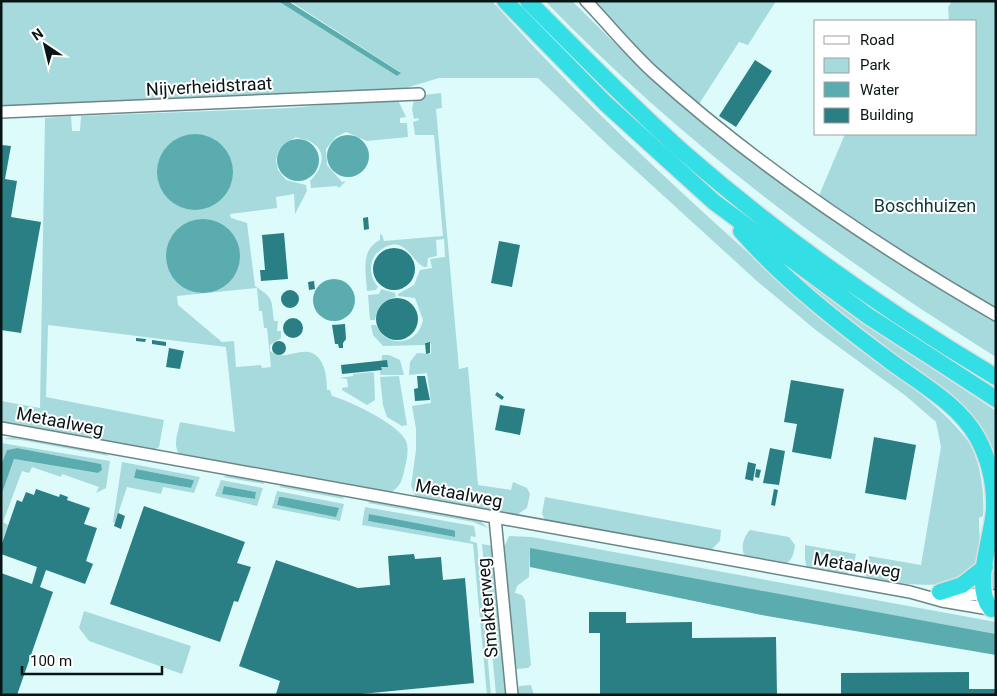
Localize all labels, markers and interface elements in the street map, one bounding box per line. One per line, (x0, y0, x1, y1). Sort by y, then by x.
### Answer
north arrow (20, 20, 70, 70)
legend (814, 20, 977, 135)
text: N (29, 25, 46, 44)
text: Road (860, 31, 894, 49)
text: Park (860, 56, 891, 74)
street label: Nijverheidstraat (145, 72, 273, 100)
text: Water (860, 81, 899, 99)
text: Building (860, 106, 914, 124)
park label: Boschhuizen (874, 195, 976, 216)
street label: Metaalweg (15, 402, 105, 440)
street label: Metaalweg (414, 474, 504, 512)
street label: Metaalweg (812, 548, 902, 582)
street label: Smakterweg (472, 557, 502, 659)
scale bar (22, 644, 162, 676)
text: 100 m (30, 652, 72, 670)

